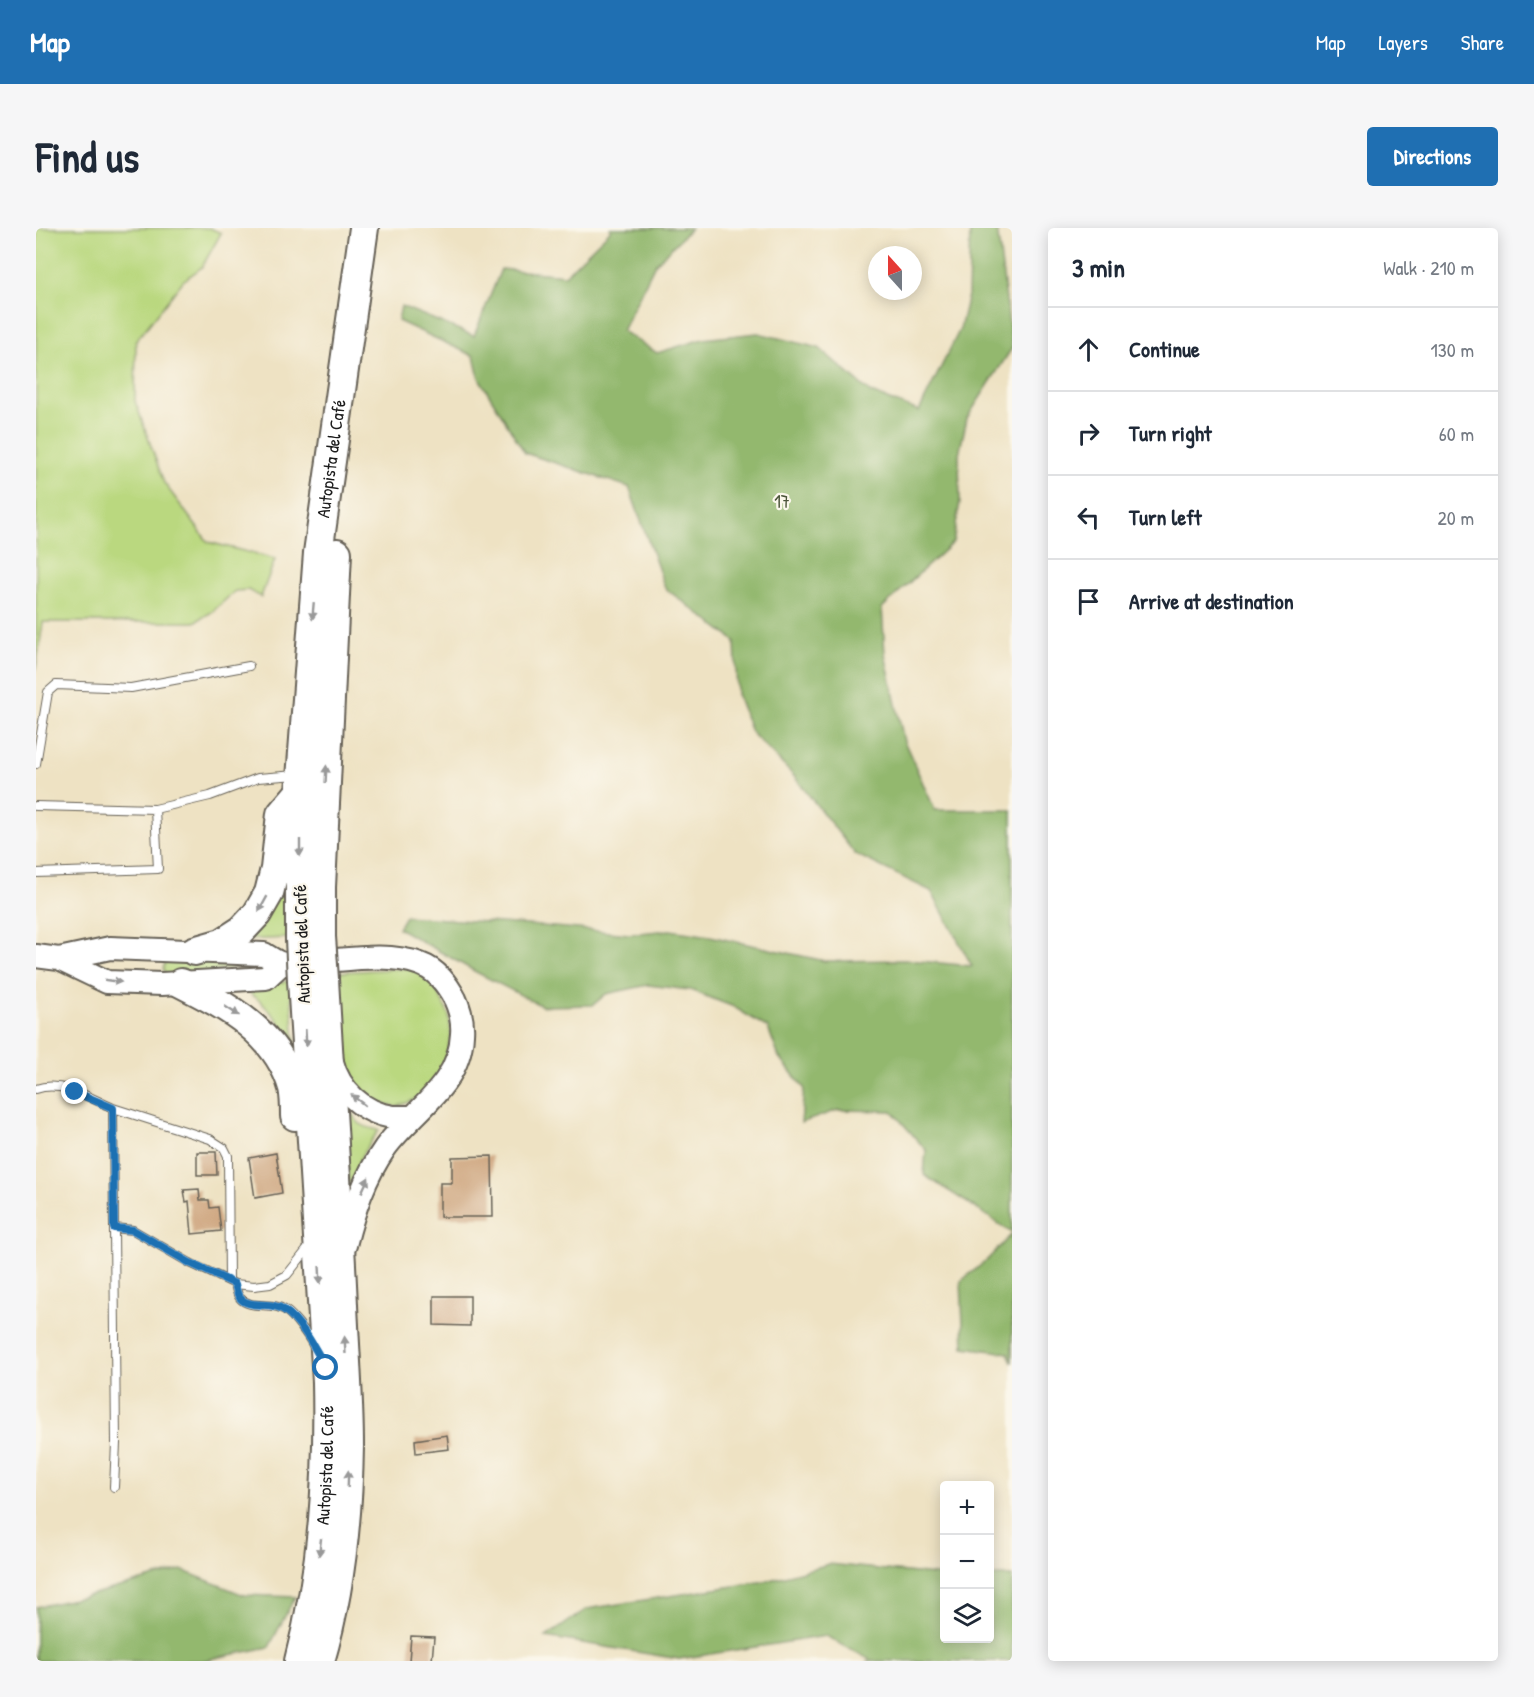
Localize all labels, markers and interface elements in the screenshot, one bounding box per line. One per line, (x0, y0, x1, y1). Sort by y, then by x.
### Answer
text: Map (30, 23, 70, 61)
text: Map (1316, 28, 1345, 57)
text: Layers (1378, 28, 1428, 57)
text: Share (1461, 28, 1504, 57)
button: Directions (1367, 127, 1498, 186)
text: Find us (36, 128, 139, 185)
north arrow (868, 246, 922, 300)
text: 3 min (1072, 250, 1125, 285)
text: Walk · 210 m (1383, 254, 1474, 281)
icon: ahead (1072, 333, 1105, 366)
text: Continue (1129, 334, 1200, 364)
text: 130 m (1431, 336, 1474, 363)
street label: Autopista del Café (310, 398, 352, 519)
icon: right (1072, 417, 1105, 450)
text: Turn right (1129, 418, 1212, 448)
text: 60 m (1439, 420, 1474, 447)
park label: 17 (774, 489, 790, 514)
icon: left (1072, 501, 1105, 534)
text: Turn left (1129, 502, 1202, 532)
text: 20 m (1437, 504, 1474, 531)
icon: arrive (1072, 585, 1105, 618)
text: Arrive at destination (1129, 586, 1294, 616)
one-way arrow (308, 602, 318, 621)
one-way arrow (322, 765, 331, 784)
one-way arrow (295, 838, 305, 857)
street label: Autopista del Café (287, 884, 316, 1004)
one-way arrow (258, 896, 268, 913)
one-way arrow (103, 976, 122, 985)
one-way arrow (224, 1005, 240, 1016)
one-way arrow (301, 1029, 310, 1048)
route end (61, 1078, 87, 1104)
one-way arrow (350, 1094, 366, 1107)
one-way arrow (359, 1176, 369, 1194)
one-way arrow (316, 1265, 325, 1284)
one-way arrow (341, 1336, 350, 1355)
route start (312, 1354, 338, 1380)
street label: Autopista del Café (310, 1406, 339, 1526)
one-way arrow (343, 1470, 352, 1489)
map controls (940, 1481, 994, 1643)
button: + (940, 1481, 994, 1535)
button: − (940, 1535, 994, 1589)
one-way arrow (316, 1538, 325, 1557)
button: layers (940, 1589, 994, 1643)

